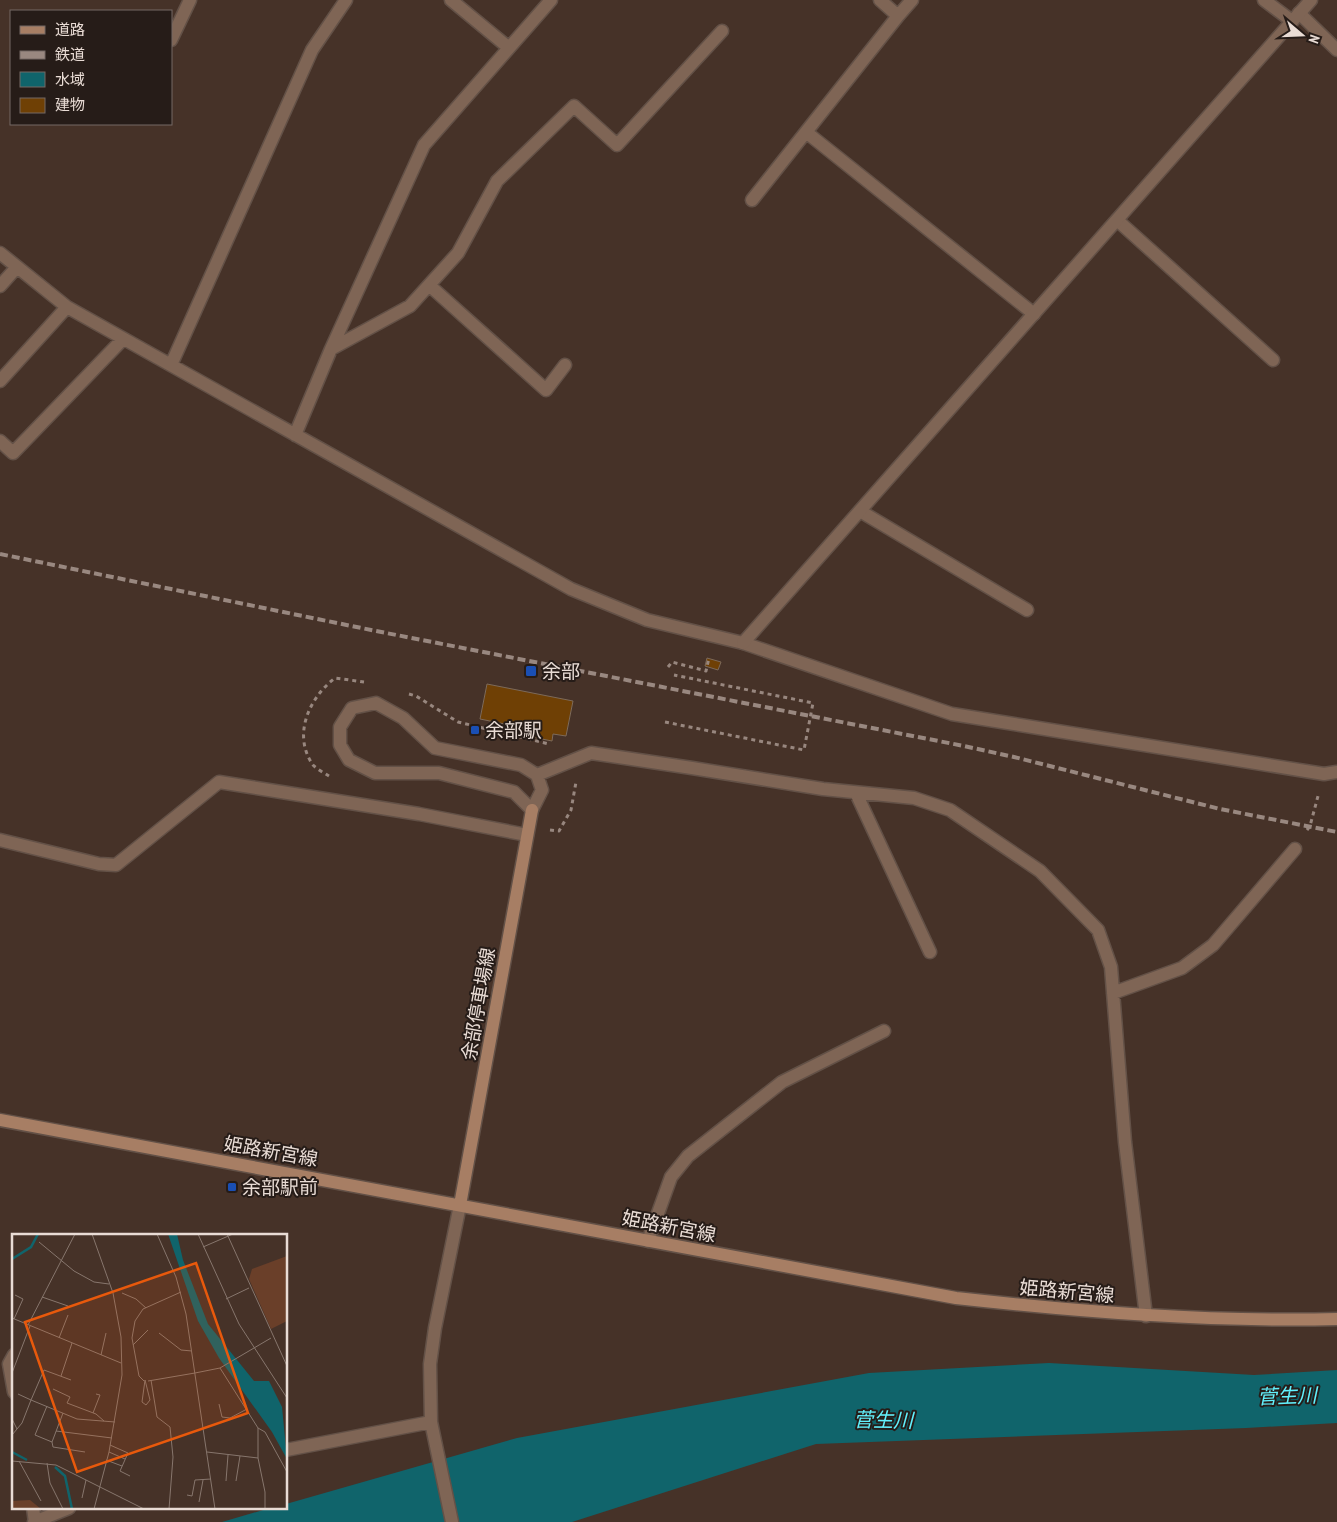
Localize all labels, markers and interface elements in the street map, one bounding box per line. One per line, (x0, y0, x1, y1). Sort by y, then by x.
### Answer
legend (10, 10, 172, 125)
north arrow (1277, 10, 1327, 60)
text: 道路 (55, 20, 85, 39)
text: N (1305, 33, 1324, 46)
text: 鉄道 (55, 45, 85, 64)
text: 水域 (55, 70, 85, 89)
text: 建物 (55, 95, 85, 114)
place label: 余部 (542, 659, 580, 683)
marker: 余部 (524, 664, 538, 678)
place label: 余部駅 (485, 718, 542, 742)
marker: 余部駅 (469, 724, 481, 736)
street label: 余部停車場線 (456, 946, 500, 1062)
street label: 姫路新宮線 (222, 1131, 320, 1171)
place label: 余部駅前 (242, 1175, 318, 1199)
marker: 余部駅前 (226, 1181, 238, 1193)
street label: 姫路新宮線 (620, 1205, 718, 1247)
inset map (12, 1234, 288, 1510)
street label: 姫路新宮線 (1019, 1275, 1115, 1307)
water label: 菅生川 (1257, 1382, 1319, 1410)
water label: 菅生川 (853, 1406, 915, 1434)

